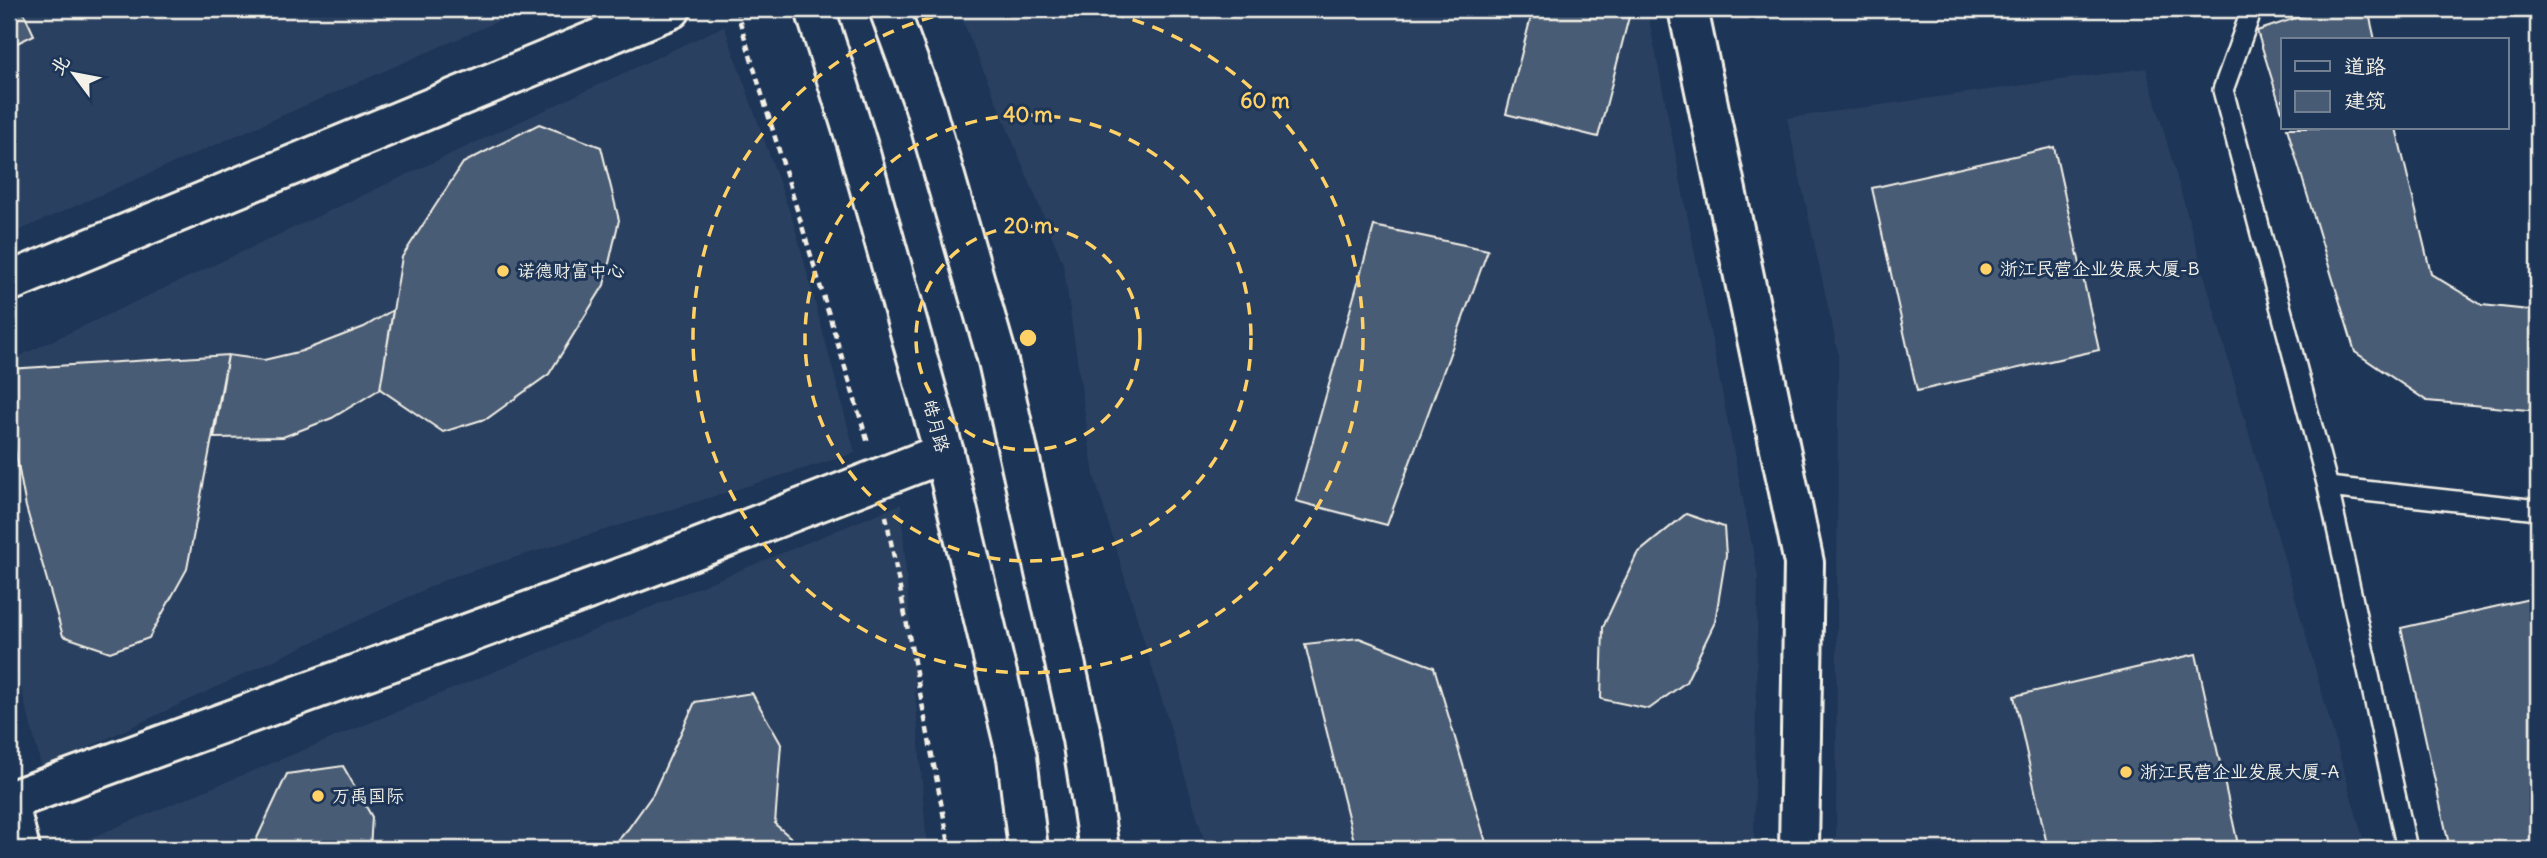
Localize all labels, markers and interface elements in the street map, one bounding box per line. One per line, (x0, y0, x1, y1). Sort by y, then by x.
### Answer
north arrow (38, 38, 108, 108)
legend (2281, 38, 2508, 130)
text: 北 (44, 51, 75, 79)
text: 道路 (2344, 53, 2386, 80)
text: 60 m (1240, 87, 1290, 114)
text: 建筑 (2344, 87, 2386, 114)
text: 40 m (1003, 101, 1053, 128)
text: 20 m (1004, 212, 1053, 239)
place label: 浙江民营企业发展大厦-B (2000, 257, 2200, 280)
place label: 诺德财富中心 (517, 259, 625, 282)
marker: 浙江民营企业发展大厦-B (1978, 261, 1994, 277)
marker: 诺德财富中心 (495, 263, 511, 279)
centre of rings (1016, 326, 1040, 350)
street label: 皓月路 (918, 397, 955, 455)
place label: 浙江民营企业发展大厦-A (2140, 760, 2339, 783)
marker: 浙江民营企业发展大厦-A (2118, 764, 2134, 780)
place label: 万禹国际 (332, 784, 404, 807)
marker: 万禹国际 (310, 788, 326, 804)

